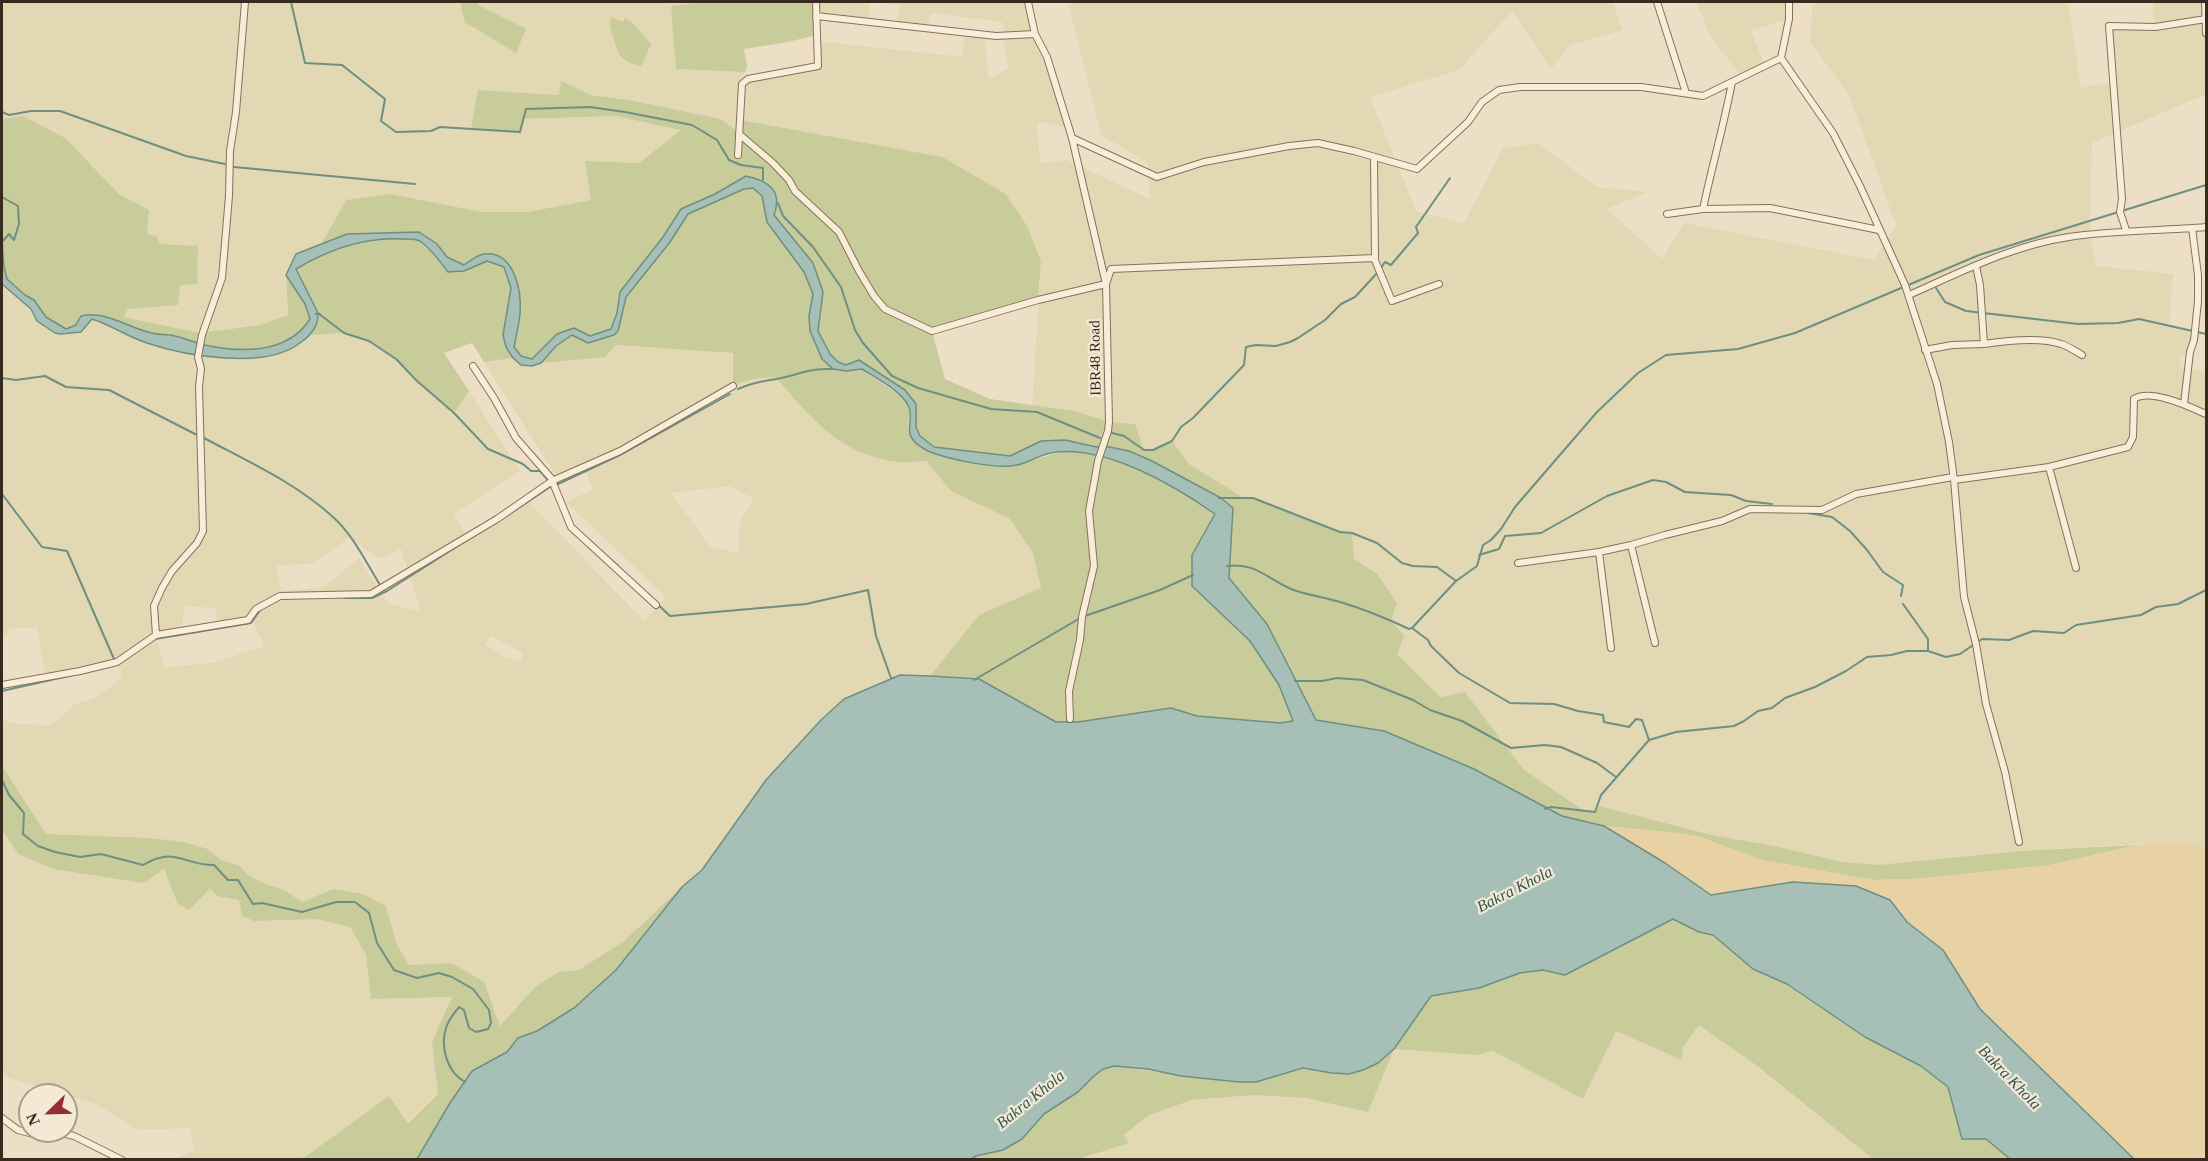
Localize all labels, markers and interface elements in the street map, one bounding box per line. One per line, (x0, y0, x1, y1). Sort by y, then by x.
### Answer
street label: IBR48 Road (1086, 320, 1106, 396)
water label: Bakra Khola (1474, 863, 1556, 917)
water label: Bakra Khola (1974, 1042, 2044, 1114)
water label: Bakra Khola (993, 1067, 1069, 1133)
north arrow (18, 1083, 78, 1143)
text: N (23, 1111, 43, 1128)

